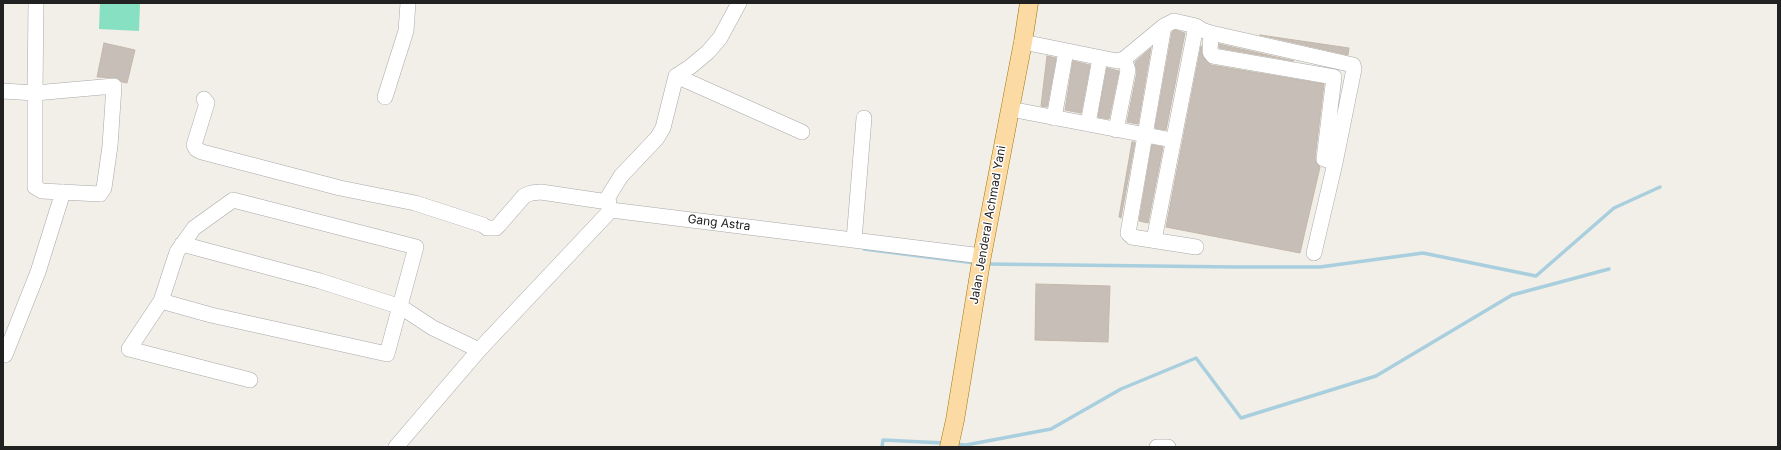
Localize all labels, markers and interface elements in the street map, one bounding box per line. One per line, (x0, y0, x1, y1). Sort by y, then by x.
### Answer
street label: Jalan Jenderal Achmad Yani (967, 145, 1009, 305)
street label: Gang Astra (687, 212, 751, 234)

